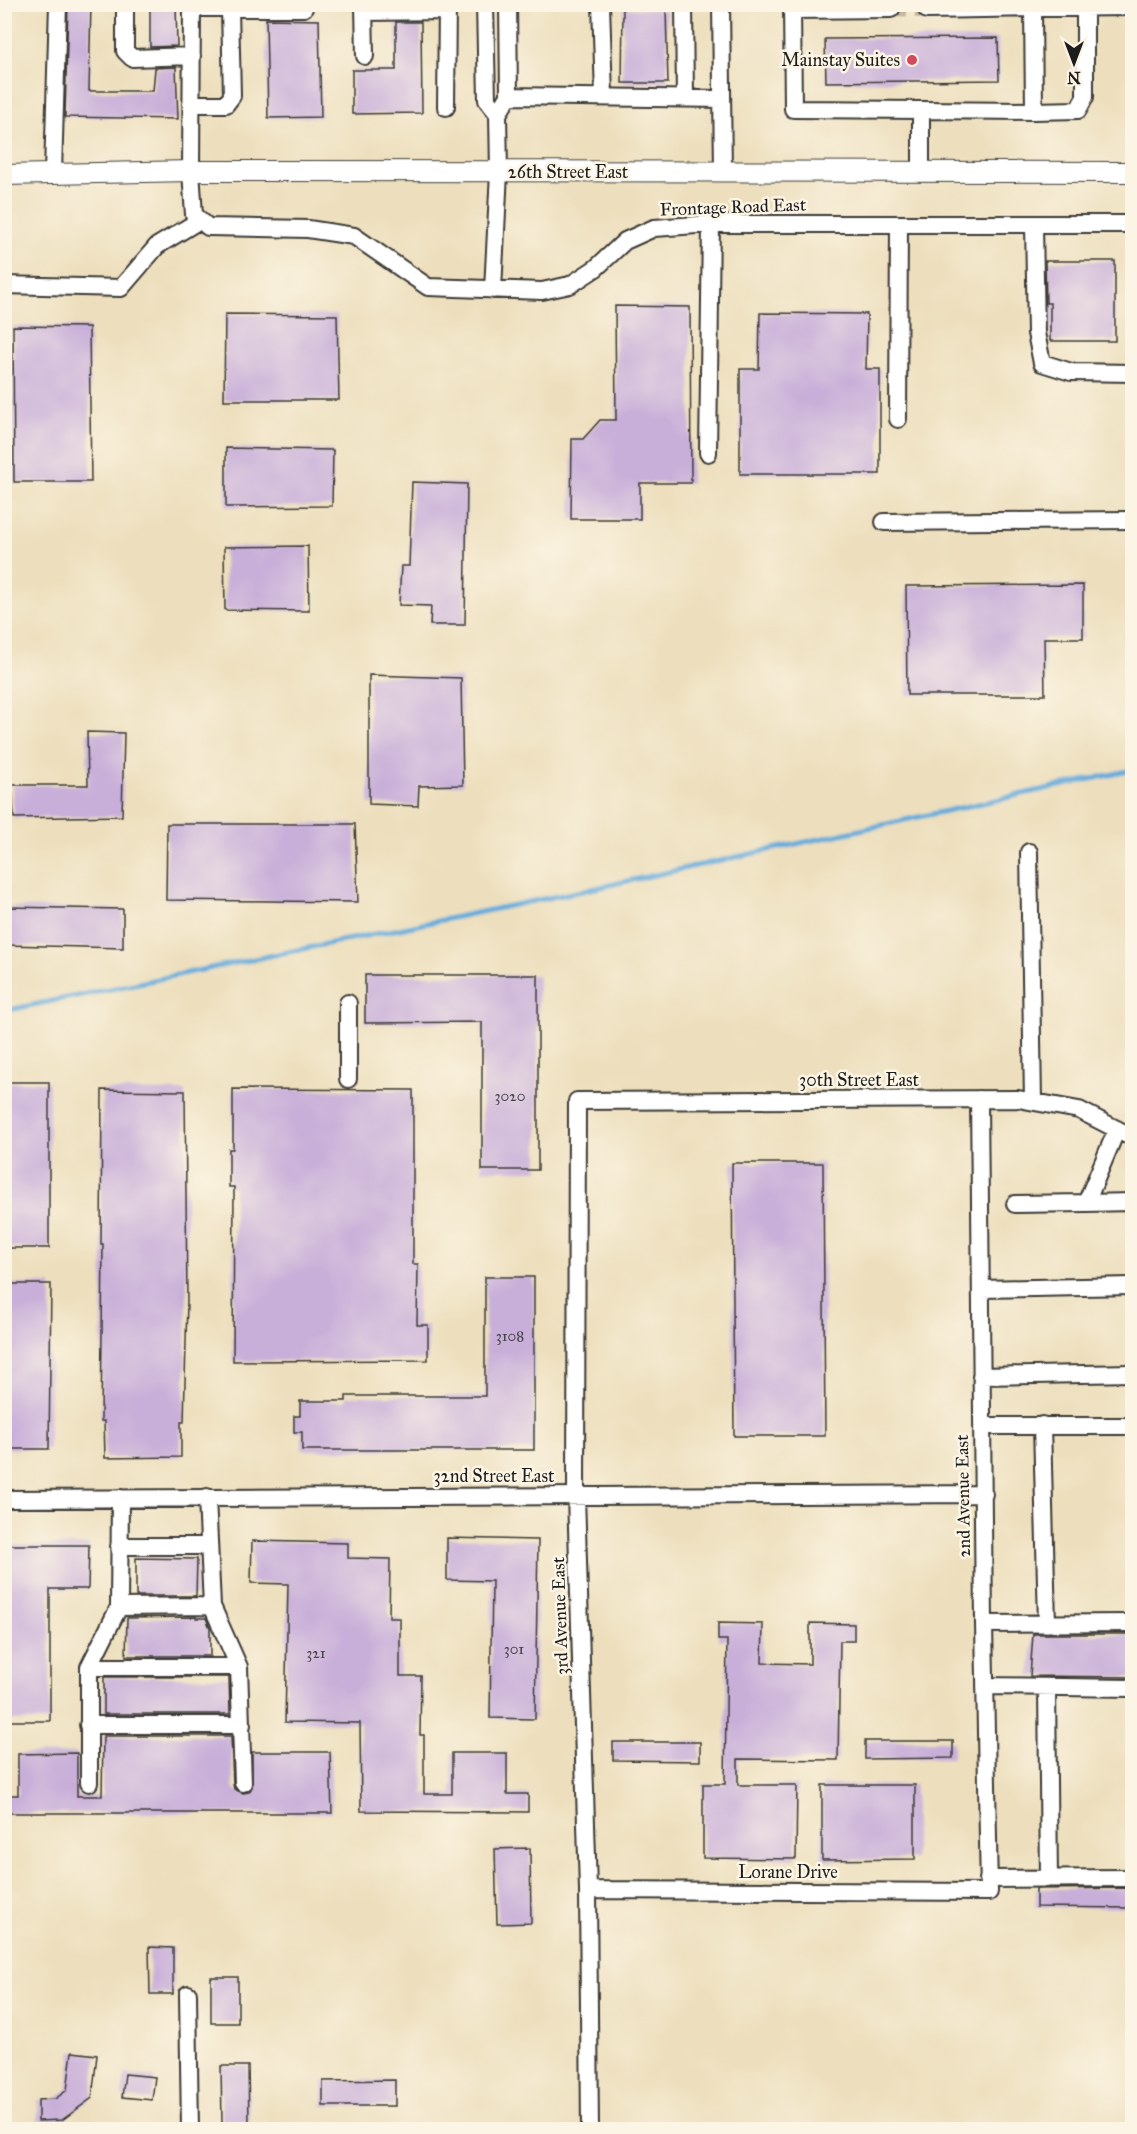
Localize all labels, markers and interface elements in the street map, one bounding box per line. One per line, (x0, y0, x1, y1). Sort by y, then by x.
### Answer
north arrow (1044, 33, 1104, 93)
place label: Mainstay Suites (781, 49, 900, 71)
marker: Mainstay Suites (905, 53, 919, 67)
text: N (1067, 68, 1081, 87)
street label: 26th Street East (508, 161, 629, 183)
street label: Frontage Road East (660, 193, 807, 222)
street label: 30th Street East (799, 1069, 920, 1091)
house number: 3020 (495, 1087, 525, 1105)
house number: 3108 (496, 1327, 524, 1345)
street label: 2nd Avenue East (951, 1434, 975, 1558)
street label: 32nd Street East (434, 1465, 555, 1487)
street label: 3rd Avenue East (547, 1556, 573, 1675)
house number: 301 (504, 1640, 524, 1658)
house number: 321 (306, 1644, 326, 1662)
street label: Lorane Drive (738, 1861, 838, 1883)

